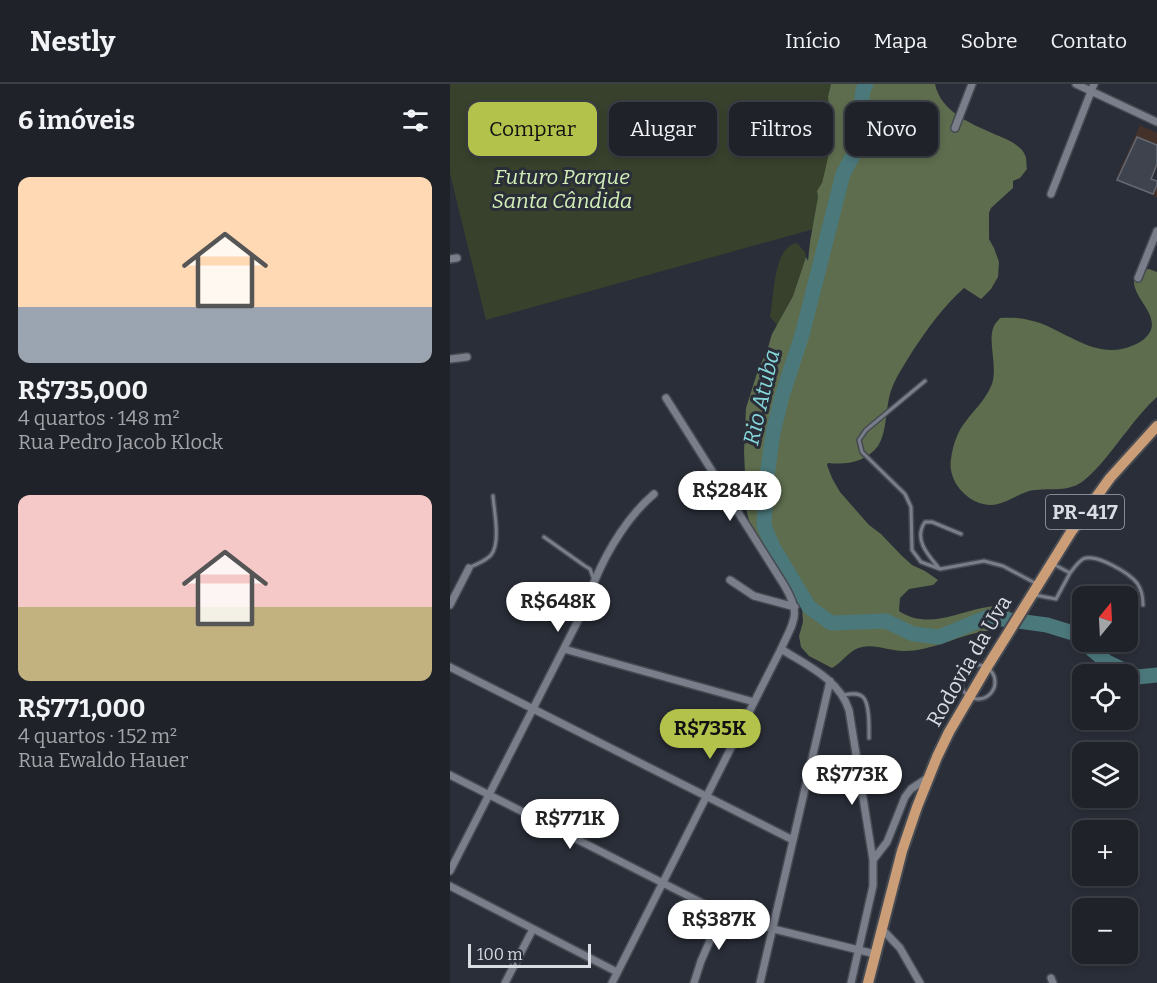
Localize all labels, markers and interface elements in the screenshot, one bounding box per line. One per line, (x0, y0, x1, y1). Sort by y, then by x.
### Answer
text: Nestly (30, 25, 115, 58)
text: Início (785, 28, 841, 54)
text: Mapa (874, 28, 928, 54)
text: Sobre (961, 28, 1017, 54)
text: Contato (1050, 28, 1127, 54)
chip: Comprar (468, 102, 597, 156)
chip: Alugar (609, 102, 717, 156)
chip: Filtros (729, 102, 833, 156)
chip: Novo (845, 102, 938, 156)
icon: filters (399, 104, 432, 137)
text: 6 imóveis (18, 105, 135, 136)
park label: Futuro Parque Santa Cândida (492, 164, 632, 214)
icon: home (171, 216, 279, 324)
water label: Rio Atuba (737, 347, 786, 448)
text: R$735,000 (18, 375, 148, 406)
text: 4 quartos · 148 m² (18, 406, 180, 430)
text: Rua Pedro Jacob Klock (18, 430, 223, 454)
pin: R$284K (681, 471, 779, 522)
text: R$284K (692, 478, 768, 502)
road number: PR-417 (1046, 495, 1124, 529)
icon: home (171, 534, 279, 642)
pin: R$648K (509, 582, 607, 633)
north arrow (1072, 586, 1138, 652)
map controls (1072, 586, 1138, 964)
text: R$648K (520, 589, 596, 613)
street label: Rodovia da Uva (921, 590, 1017, 731)
button: locate (1072, 664, 1138, 730)
text: R$771,000 (18, 693, 145, 724)
pin: R$735K (661, 709, 759, 760)
text: R$735K (674, 716, 746, 740)
text: 4 quartos · 152 m² (18, 724, 177, 748)
button: layers (1072, 742, 1138, 808)
text: Rua Ewaldo Hauer (18, 748, 188, 772)
pin: R$773K (803, 755, 901, 806)
text: R$773K (816, 762, 888, 786)
pin: R$771K (521, 799, 619, 850)
text: R$771K (535, 806, 605, 830)
button: + (1072, 820, 1138, 886)
button: − (1072, 898, 1138, 964)
pin: R$387K (670, 900, 768, 951)
text: R$387K (682, 907, 756, 931)
scale bar (468, 941, 591, 968)
text: 100 m (477, 945, 522, 964)

